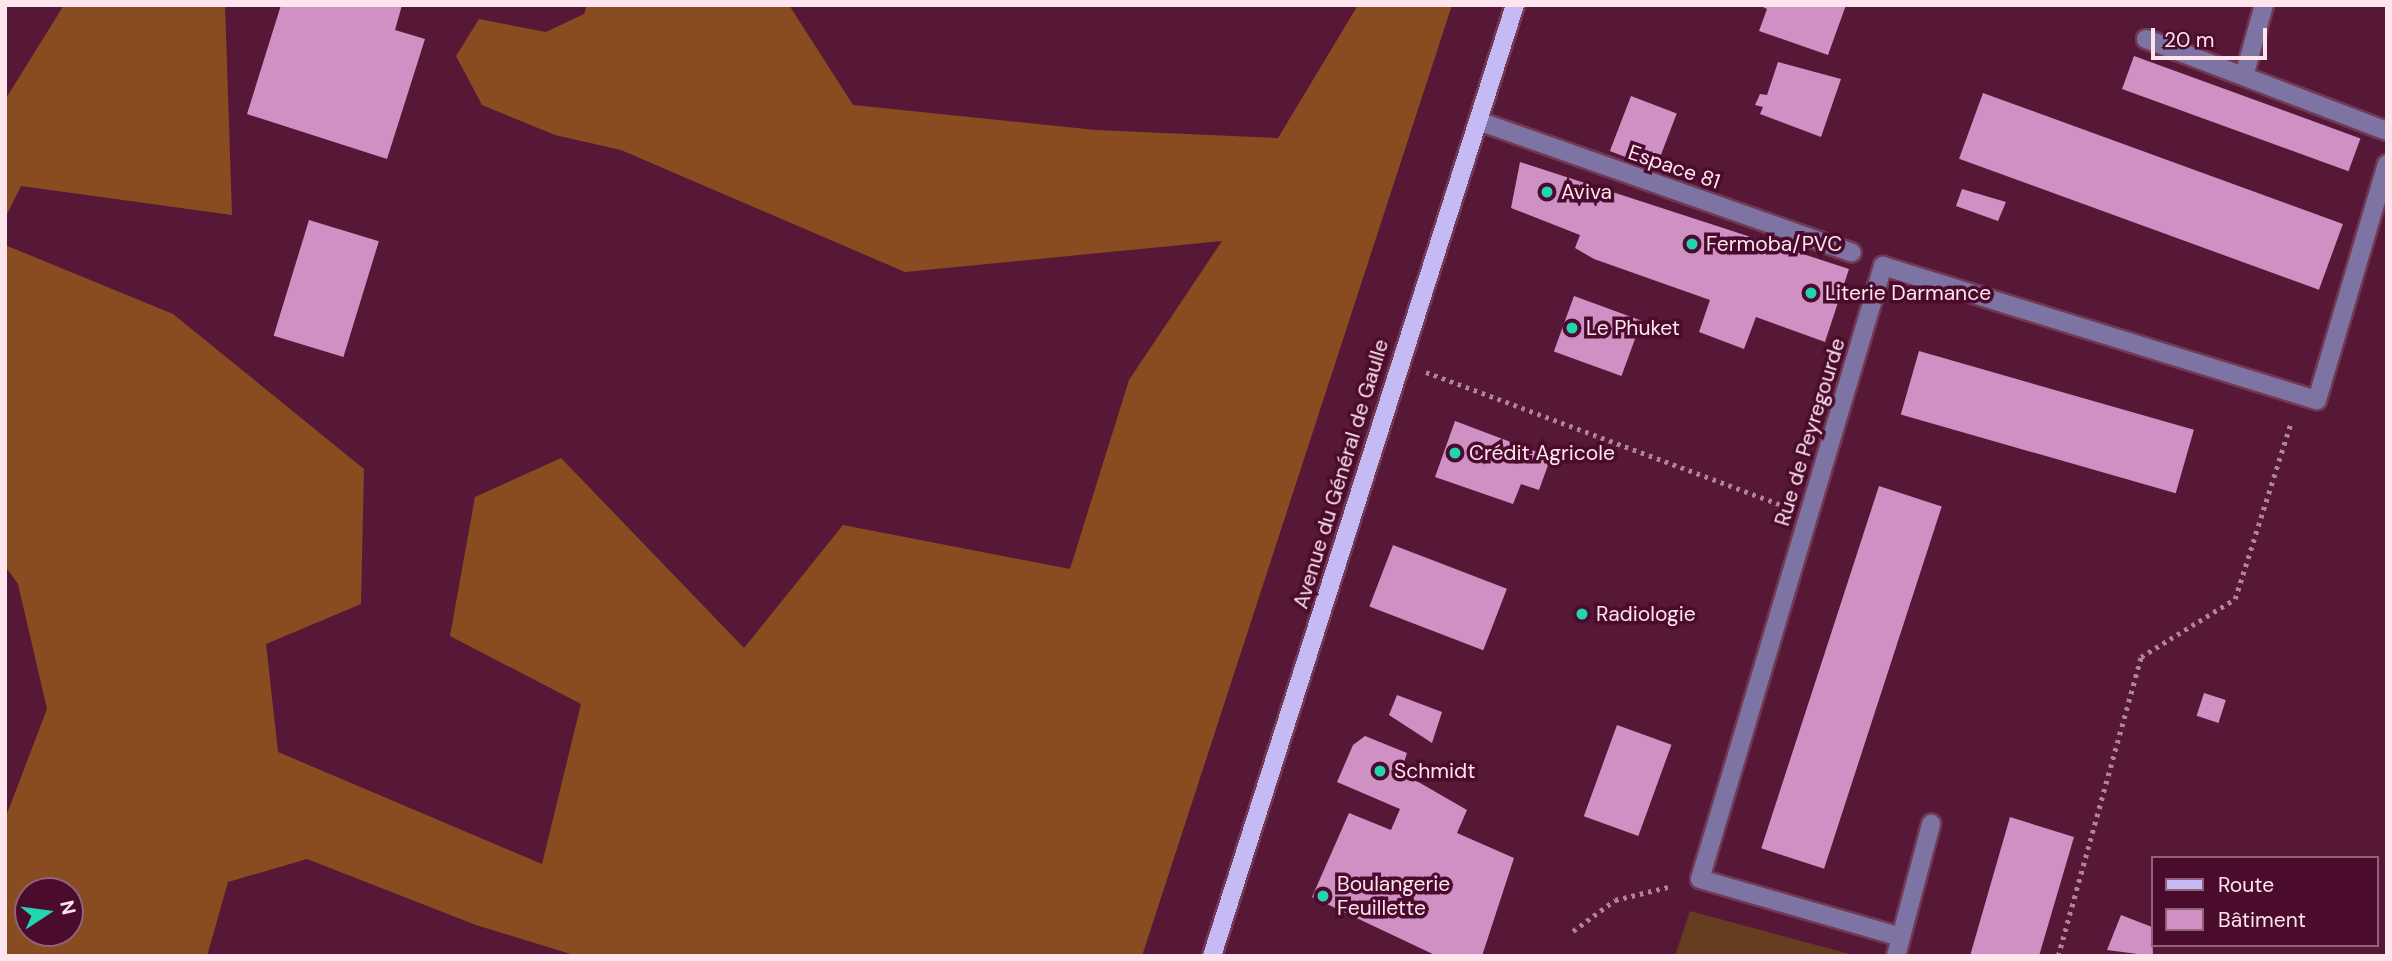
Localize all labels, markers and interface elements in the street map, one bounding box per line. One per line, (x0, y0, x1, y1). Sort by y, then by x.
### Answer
scale bar (2154, 14, 2270, 58)
text: 20 m (2164, 26, 2215, 54)
street label: Espace 81 (1625, 140, 1723, 194)
place label: Aviva (1561, 179, 1612, 205)
marker: Aviva (1539, 184, 1555, 200)
place label: Fermoba/PVC (1706, 231, 1842, 257)
marker: Fermoba/PVC (1684, 236, 1700, 252)
place label: Literie Darmance (1825, 280, 1991, 306)
marker: Literie Darmance (1803, 285, 1819, 301)
place label: Le Phuket (1586, 315, 1680, 341)
marker: Le Phuket (1564, 320, 1580, 336)
street label: Rue de Peyregourde (1769, 335, 1851, 529)
street label: Avenue du Général de Gaulle (1288, 336, 1394, 612)
place label: Crédit Agricole (1469, 440, 1615, 466)
marker: Crédit Agricole (1447, 445, 1463, 461)
place label: Radiologie (1596, 601, 1696, 627)
marker: Radiologie (1574, 606, 1590, 622)
place label: Schmidt (1394, 758, 1475, 784)
marker: Schmidt (1372, 763, 1388, 779)
legend (2150, 856, 2378, 947)
place label: Boulangerie Feuillette (1337, 871, 1450, 921)
text: Route (2218, 871, 2274, 899)
north arrow (14, 877, 84, 947)
marker: Boulangerie Feuillette (1315, 888, 1331, 904)
text: N (54, 898, 82, 917)
text: Bâtiment (2218, 906, 2306, 934)

